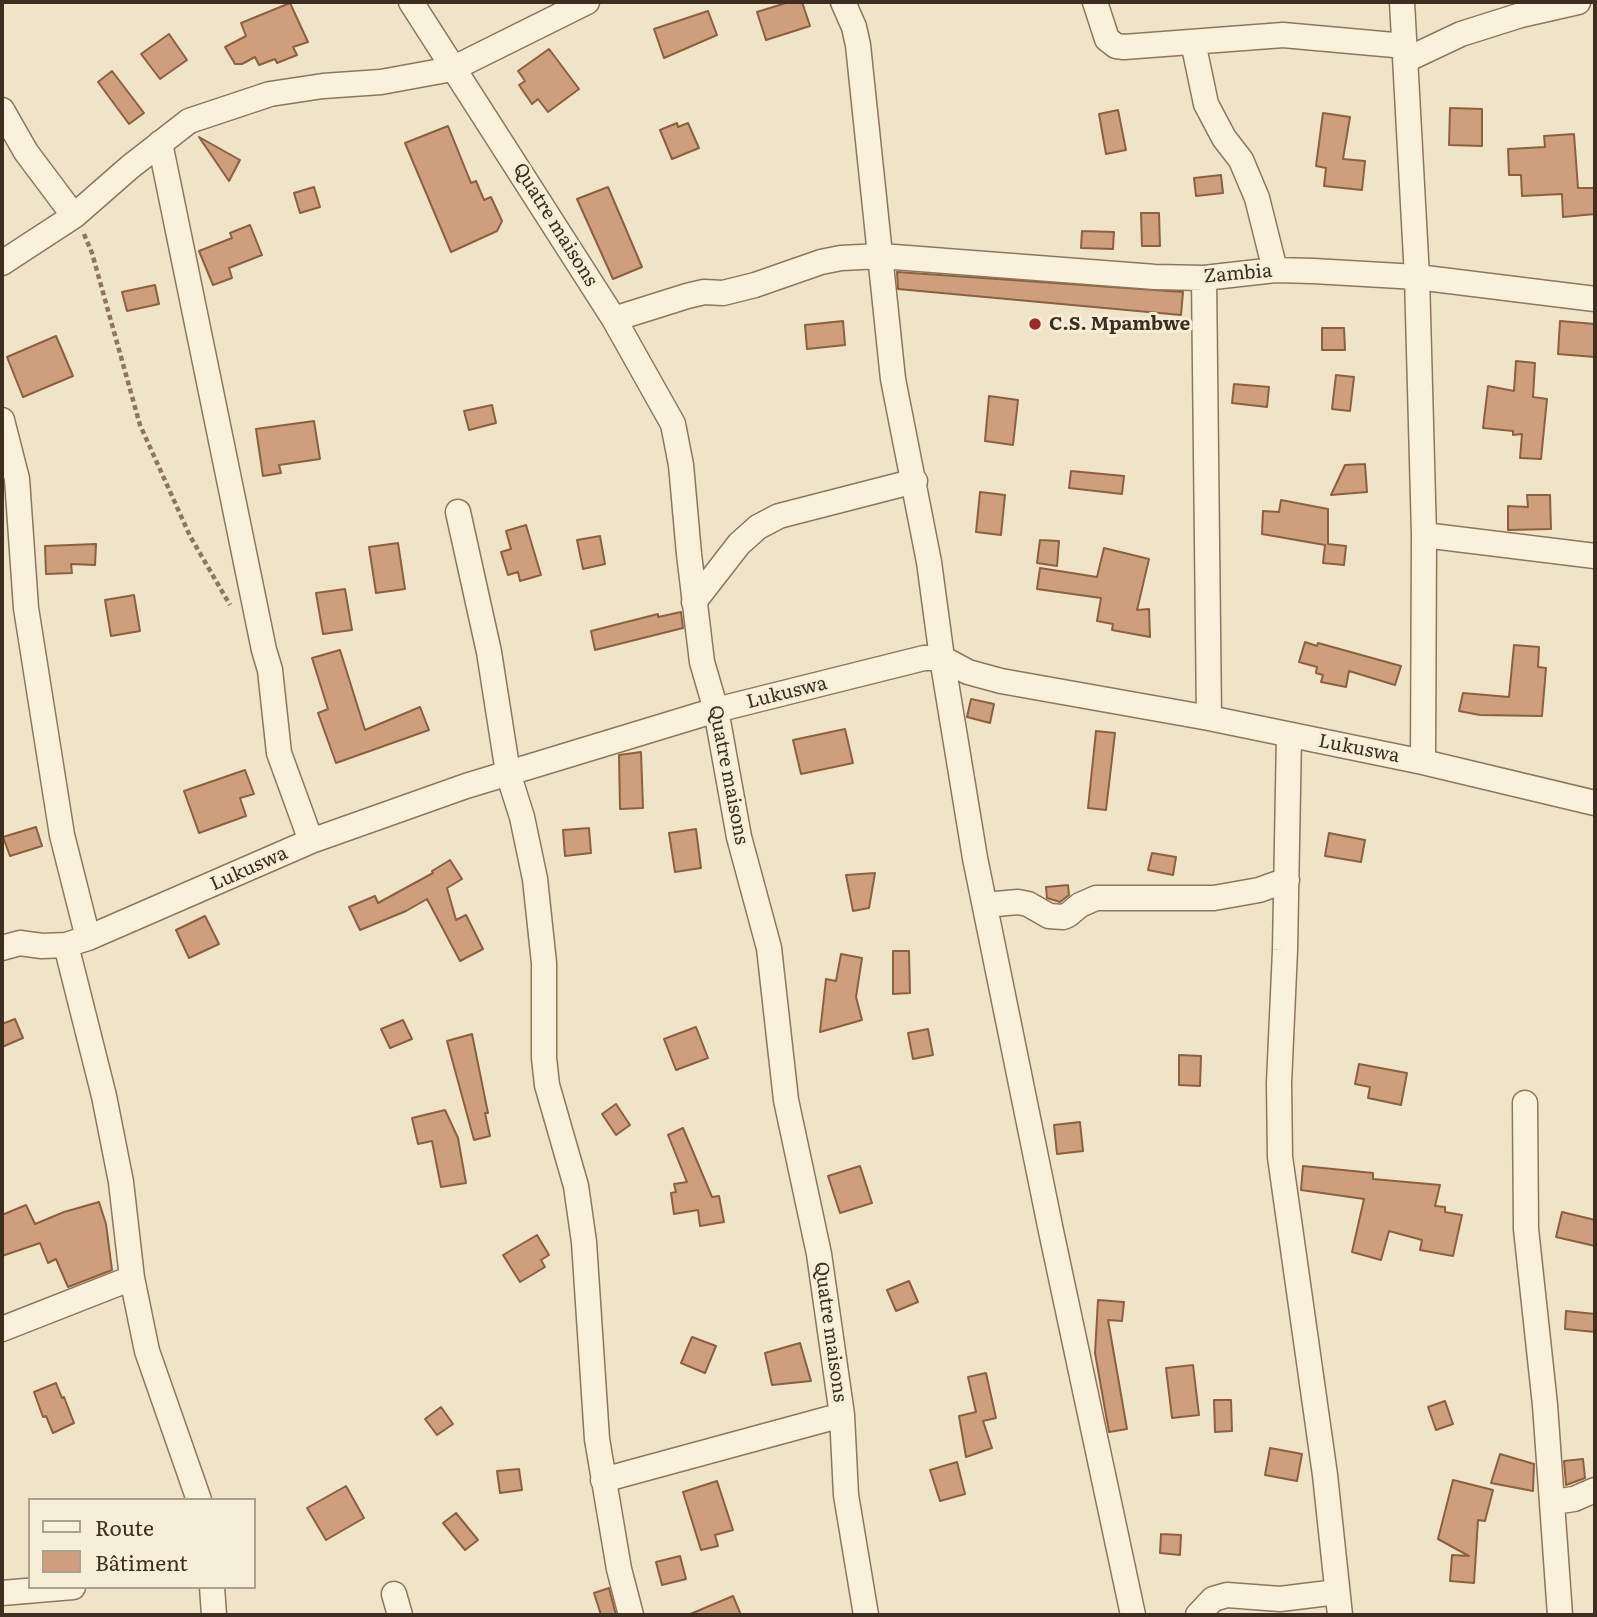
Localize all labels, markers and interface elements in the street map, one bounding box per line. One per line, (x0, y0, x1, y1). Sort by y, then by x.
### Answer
street label: Quatre maisons (508, 159, 602, 291)
street label: Zambia (1203, 260, 1273, 288)
place label: C.S. Mpambwe (1049, 313, 1190, 335)
marker: C.S. Mpambwe (1027, 316, 1043, 332)
street label: Lukuswa (744, 672, 830, 714)
street label: Quatre maisons (703, 703, 753, 847)
street label: Lukuswa (1316, 730, 1402, 768)
street label: Lukuswa (207, 842, 291, 896)
street label: Quatre maisons (809, 1260, 851, 1404)
legend (28, 1498, 256, 1589)
text: Route (95, 1511, 154, 1542)
text: Bâtiment (95, 1546, 188, 1577)

